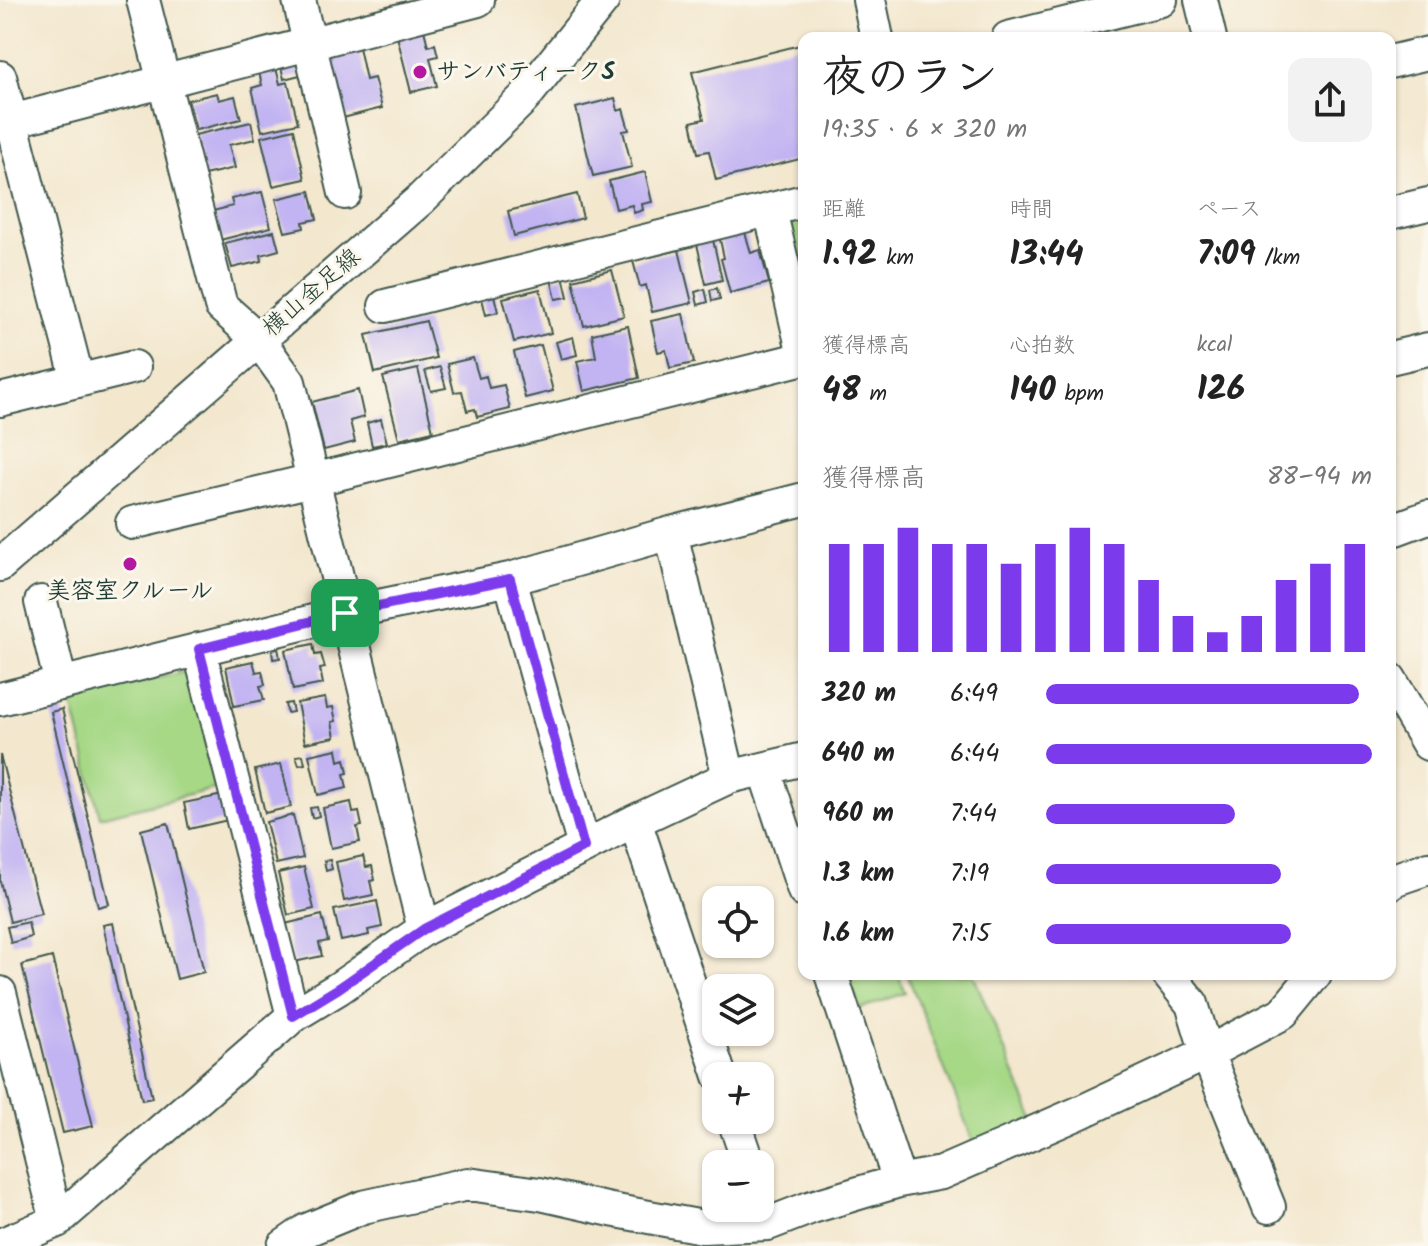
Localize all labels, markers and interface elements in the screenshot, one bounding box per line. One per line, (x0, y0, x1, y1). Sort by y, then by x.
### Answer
text: 夜のラン (822, 44, 998, 114)
place label: サンバティークS (436, 53, 616, 92)
button: share (1288, 58, 1372, 142)
marker: サンバティークS (411, 63, 429, 81)
text: 19:35 · 6 × 320 m (822, 109, 1027, 151)
text: 距離 (822, 193, 866, 228)
text: 時間 (1009, 193, 1053, 228)
text: ペース (1197, 193, 1261, 228)
text: 1.92 (822, 228, 877, 282)
text: 13:44 (1009, 228, 1084, 282)
text: 7:09 (1197, 228, 1256, 282)
street label: 横山金足線 (254, 239, 370, 347)
text: km (877, 241, 914, 276)
text: /km (1256, 241, 1300, 276)
text: kcal (1197, 328, 1232, 363)
text: 獲得標高 (822, 329, 910, 364)
text: 心拍数 (1009, 329, 1075, 364)
text: 126 (1197, 363, 1245, 417)
text: 48 (822, 364, 861, 418)
text: 140 (1009, 364, 1056, 418)
text: m (861, 377, 887, 412)
text: bpm (1056, 377, 1104, 412)
text: 88–94 m (1267, 456, 1372, 498)
text: 獲得標高 (822, 458, 926, 500)
marker: 美容室クルール (121, 555, 139, 573)
place label: 美容室クルール (46, 572, 214, 611)
pin (311, 579, 379, 647)
icon: arrive (323, 591, 367, 635)
text: 320 m (822, 673, 896, 715)
text: 6:49 (950, 673, 998, 715)
text: 640 m (822, 733, 895, 775)
text: 6:44 (950, 733, 1000, 775)
text: 960 m (822, 793, 894, 835)
text: 7:44 (950, 793, 997, 835)
text: 1.3 km (822, 853, 894, 895)
text: 7:19 (950, 853, 989, 895)
map controls (702, 886, 774, 1222)
button: locate (702, 886, 774, 958)
text: 1.6 km (822, 913, 894, 955)
text: 7:15 (950, 913, 991, 955)
button: layers (702, 974, 774, 1046)
button: + (702, 1062, 774, 1134)
button: − (702, 1150, 774, 1222)

